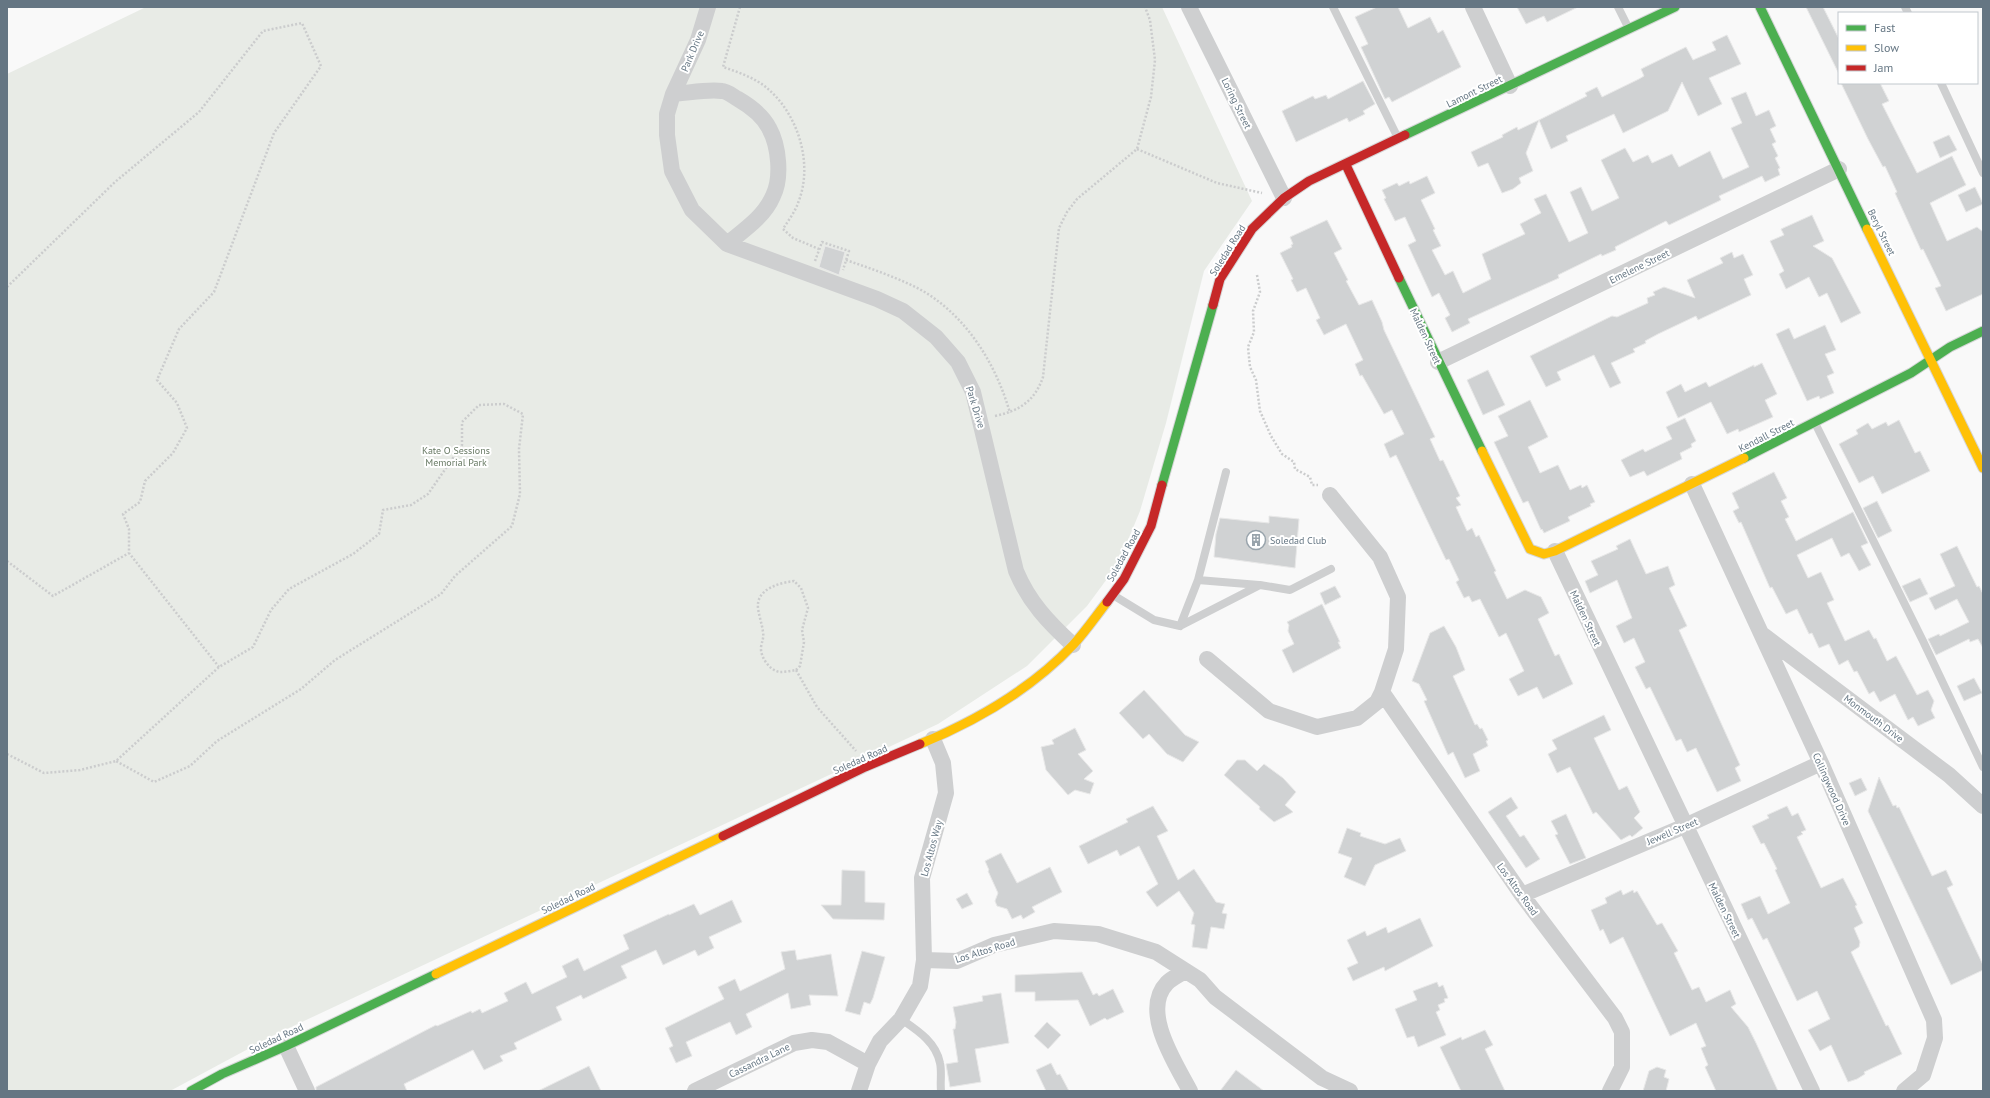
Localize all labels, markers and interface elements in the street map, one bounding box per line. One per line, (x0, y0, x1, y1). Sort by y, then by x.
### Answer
legend (1838, 12, 1978, 84)
text: Fast (1874, 20, 1895, 35)
street label: Park Drive (678, 29, 707, 74)
text: Slow (1874, 40, 1899, 55)
text: Jam (1873, 60, 1893, 75)
street label: Lamont Street (1444, 72, 1505, 111)
street label: Loring Street (1219, 76, 1255, 131)
street label: Beryl Street (1865, 207, 1899, 258)
street label: Soledad Road (1206, 222, 1248, 278)
street label: Emelene Street (1607, 246, 1672, 287)
street label: Malden Street (1407, 306, 1444, 367)
street label: Park Drive (963, 385, 988, 430)
street label: Kendall Street (1736, 416, 1797, 455)
park label: Kate O Sessions Memorial Park (422, 444, 490, 469)
street label: Soledad Road (1104, 527, 1143, 584)
building icon: Soledad Club (1245, 529, 1267, 551)
place label: Soledad Club (1270, 534, 1326, 547)
street label: Malden Street (1567, 588, 1604, 649)
street label: Monmouth Drive (1841, 692, 1906, 745)
street label: Soledad Road (831, 742, 889, 777)
street label: Collingwood Drive (1810, 751, 1853, 828)
street label: Jewell Street (1644, 815, 1700, 848)
street label: Los Altos Way (918, 818, 945, 878)
street label: Los Altos Road (1494, 860, 1541, 918)
street label: Soledad Road (539, 880, 597, 917)
street label: Malden Street (1706, 880, 1744, 941)
street label: Los Altos Road (954, 935, 1017, 966)
street label: Soledad Road (247, 1020, 305, 1057)
street label: Cassandra Lane (727, 1040, 792, 1081)

